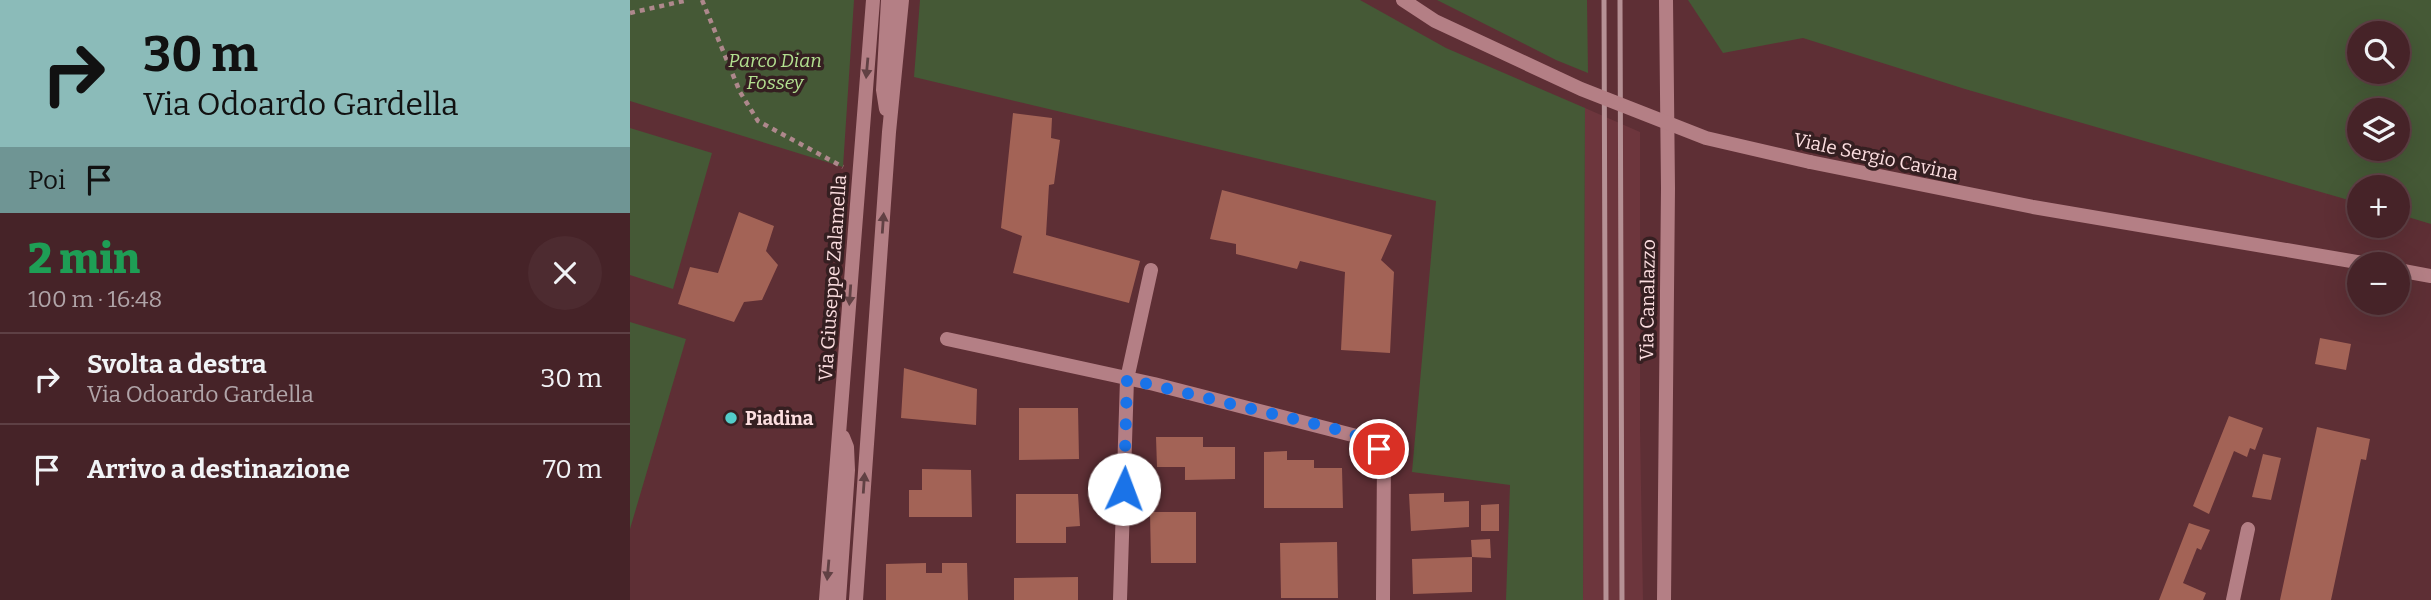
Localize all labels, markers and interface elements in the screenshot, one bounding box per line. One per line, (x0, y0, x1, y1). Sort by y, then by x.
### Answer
map controls (2347, 21, 2410, 315)
button: search (2347, 21, 2410, 84)
text: 30 m (143, 25, 258, 84)
icon: right (28, 28, 119, 119)
park label: Parco Dian Fossey (728, 49, 822, 94)
one-way arrow (862, 57, 873, 79)
text: Via Odoardo Gardella (143, 85, 459, 123)
button: layers (2347, 98, 2410, 161)
street label: Viale Sergio Cavina (1791, 128, 1961, 185)
icon: arrive (80, 161, 118, 199)
text: Poi (28, 165, 66, 196)
street label: Via Giuseppe Zalamella (814, 173, 851, 382)
button: + (2347, 175, 2410, 238)
one-way arrow (878, 212, 889, 234)
text: 2 min (28, 234, 140, 284)
button: close (528, 236, 602, 310)
street label: Via Canalazzo (1635, 239, 1660, 361)
button: − (2347, 252, 2410, 315)
one-way arrow (844, 284, 855, 306)
text: 100 m · 16:48 (28, 285, 162, 313)
text: Svolta a destra (87, 349, 266, 380)
icon: right (28, 360, 66, 398)
text: 30 m (541, 363, 602, 394)
text: Via Odoardo Gardella (87, 380, 314, 408)
place label: Piadina (745, 407, 814, 430)
marker: Piadina (723, 410, 739, 426)
pin (1349, 419, 1409, 479)
icon: arrive (1360, 430, 1398, 468)
icon: arrive (28, 451, 66, 489)
position arrow (1087, 452, 1161, 526)
text: Arrivo a destinazione (87, 454, 350, 485)
text: 70 m (543, 454, 602, 485)
one-way arrow (859, 472, 870, 494)
one-way arrow (822, 560, 833, 582)

